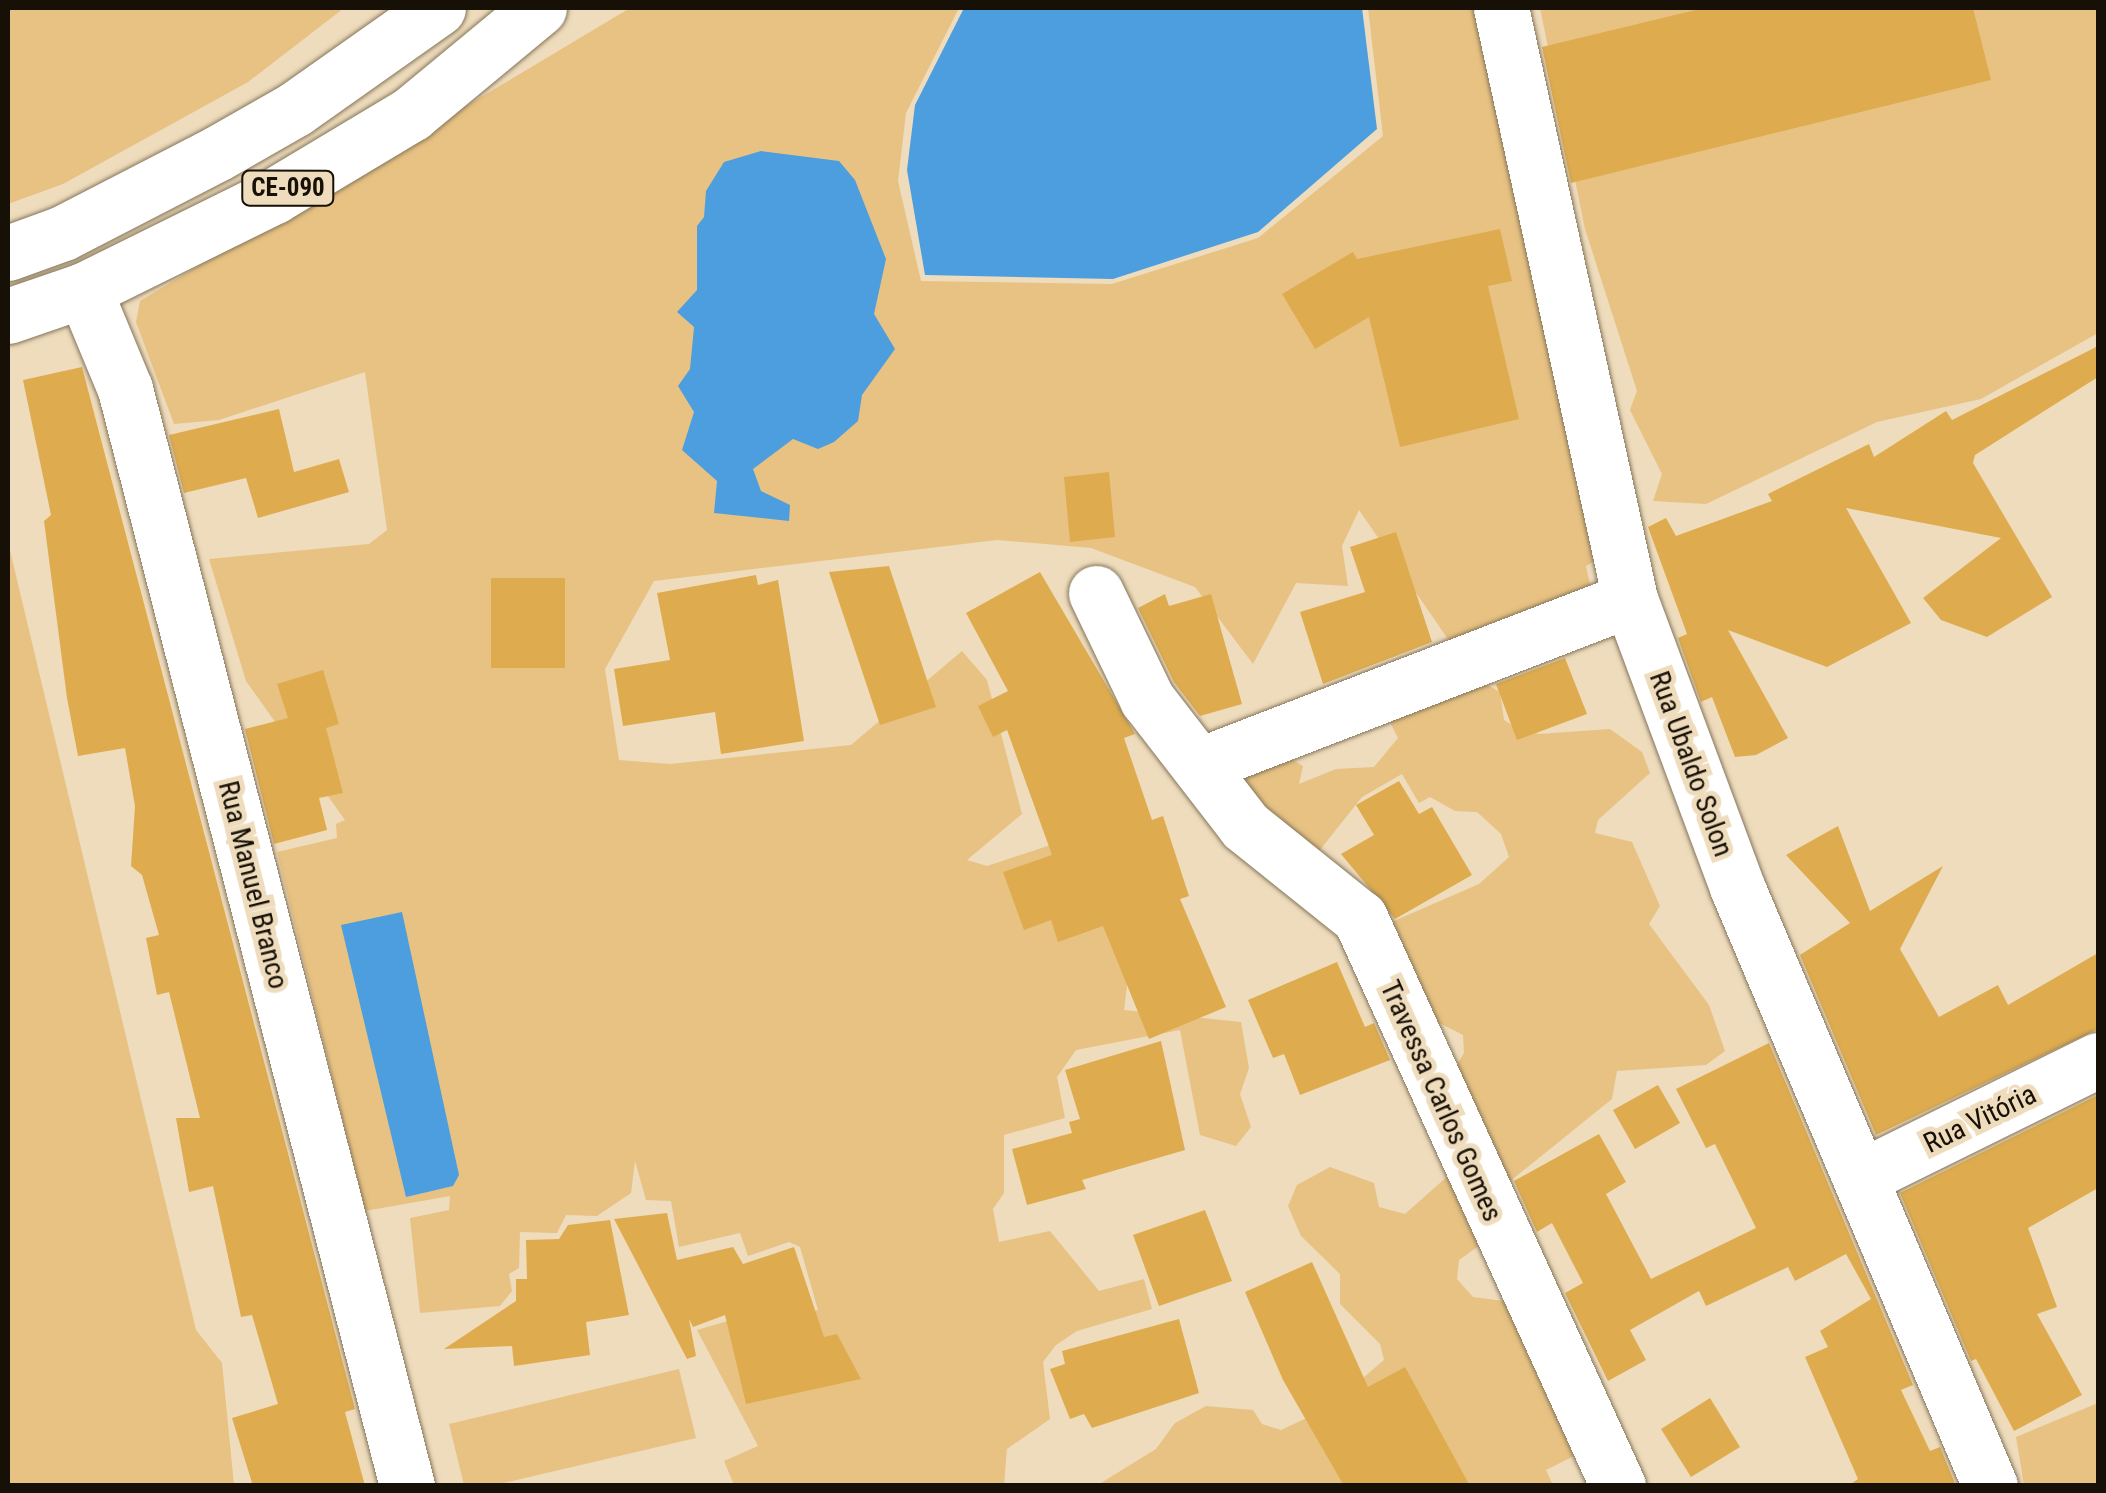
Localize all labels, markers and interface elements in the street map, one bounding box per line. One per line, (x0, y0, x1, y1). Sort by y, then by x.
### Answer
road number: CE-090 (240, 168, 336, 208)
street label: Rua Ubaldo Solon (1642, 667, 1740, 861)
street label: Rua Manuel Branco (211, 778, 295, 992)
street label: Travessa Carlos Gomes (1373, 975, 1509, 1227)
street label: Rua Vitória (1918, 1077, 2042, 1161)

